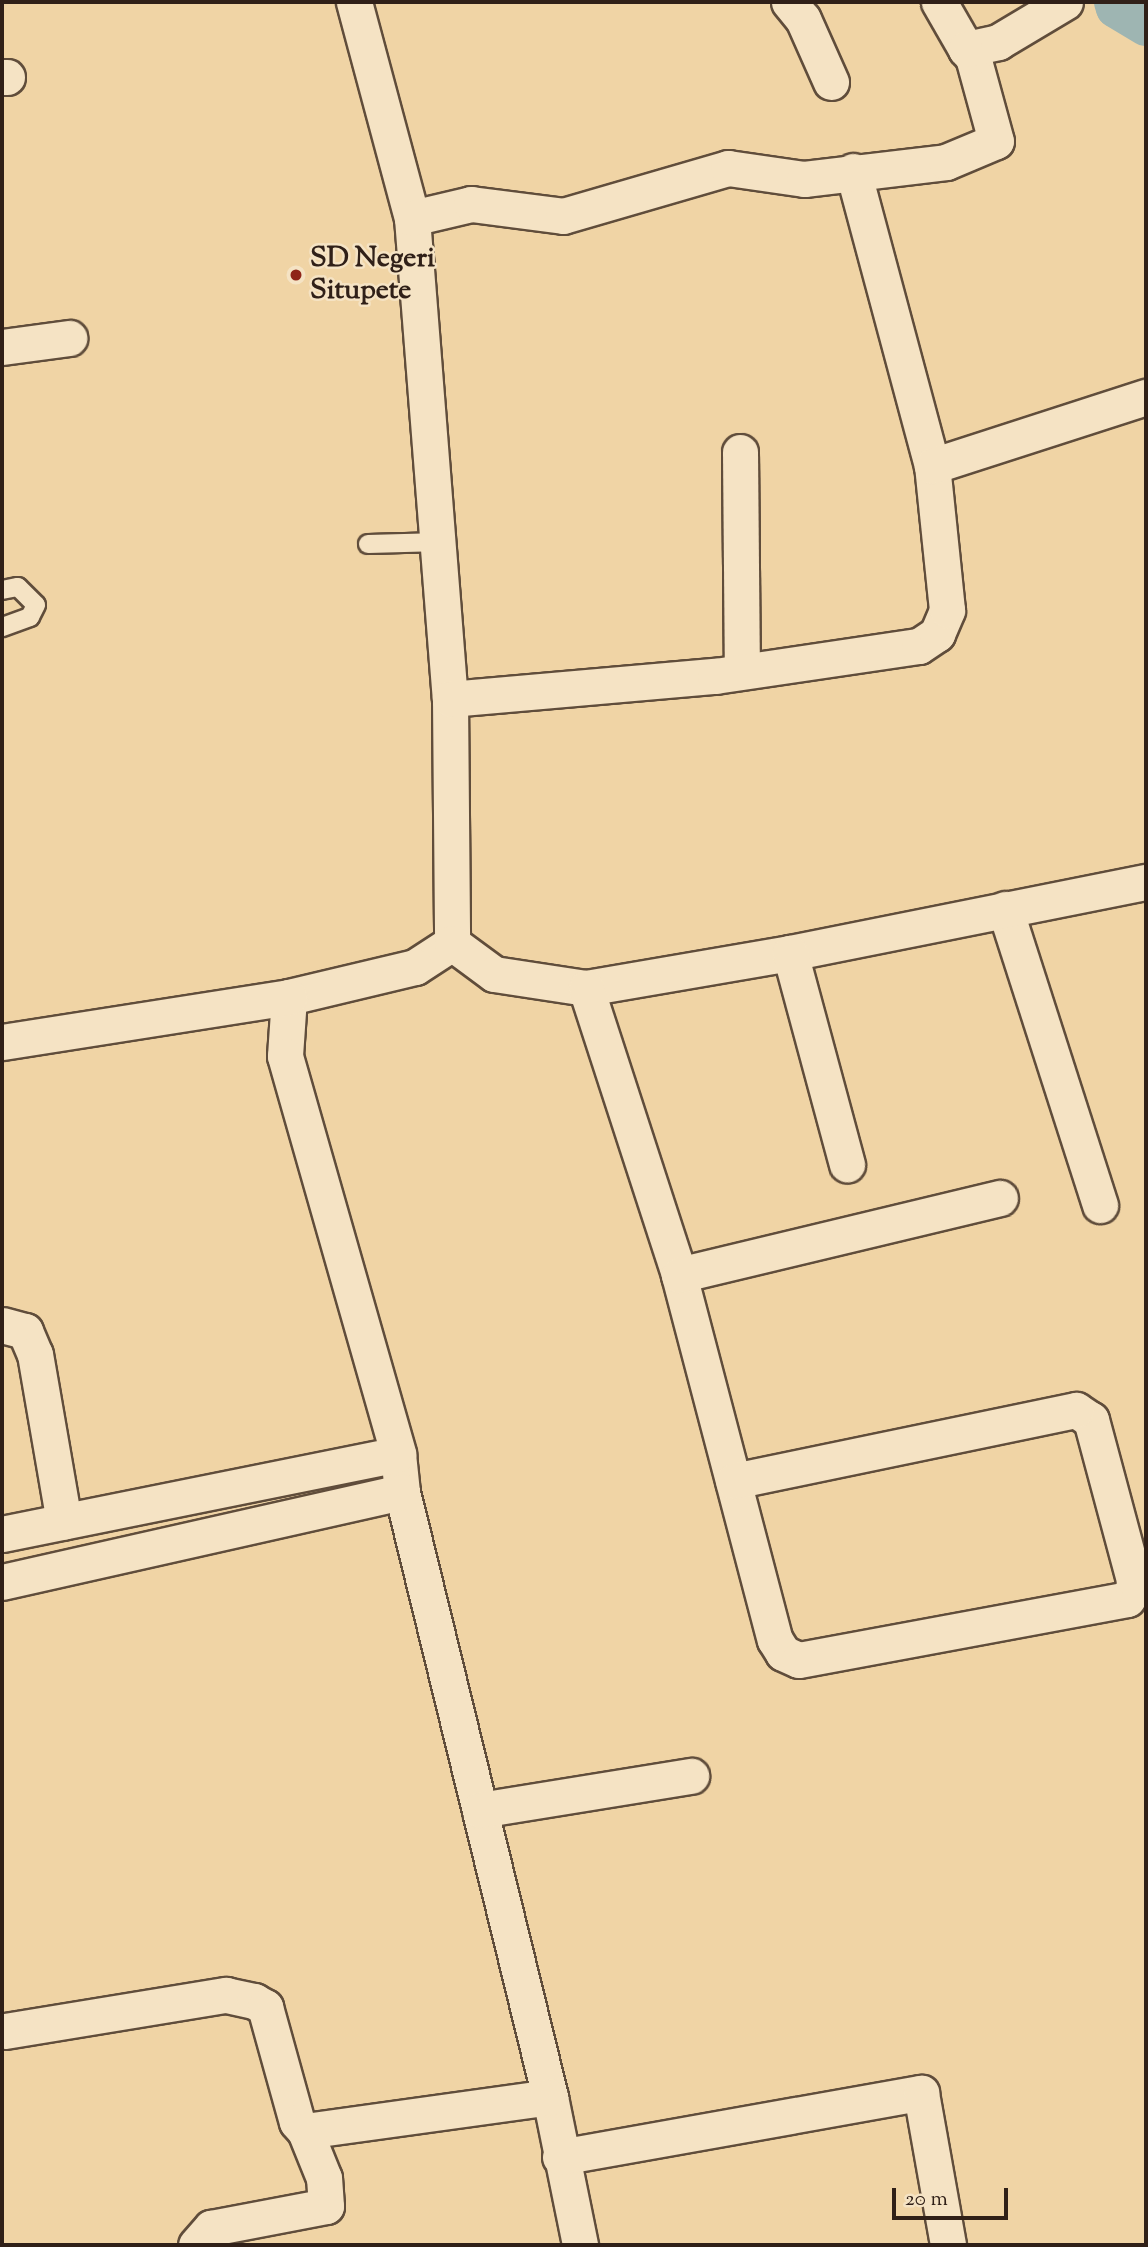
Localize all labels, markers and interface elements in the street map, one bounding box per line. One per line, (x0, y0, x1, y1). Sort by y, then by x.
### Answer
place label: SD Negeri Situpete (310, 242, 435, 308)
marker: SD Negeri Situpete (288, 267, 304, 283)
scale bar (896, 2174, 1012, 2218)
text: 20 m (905, 2185, 948, 2215)

